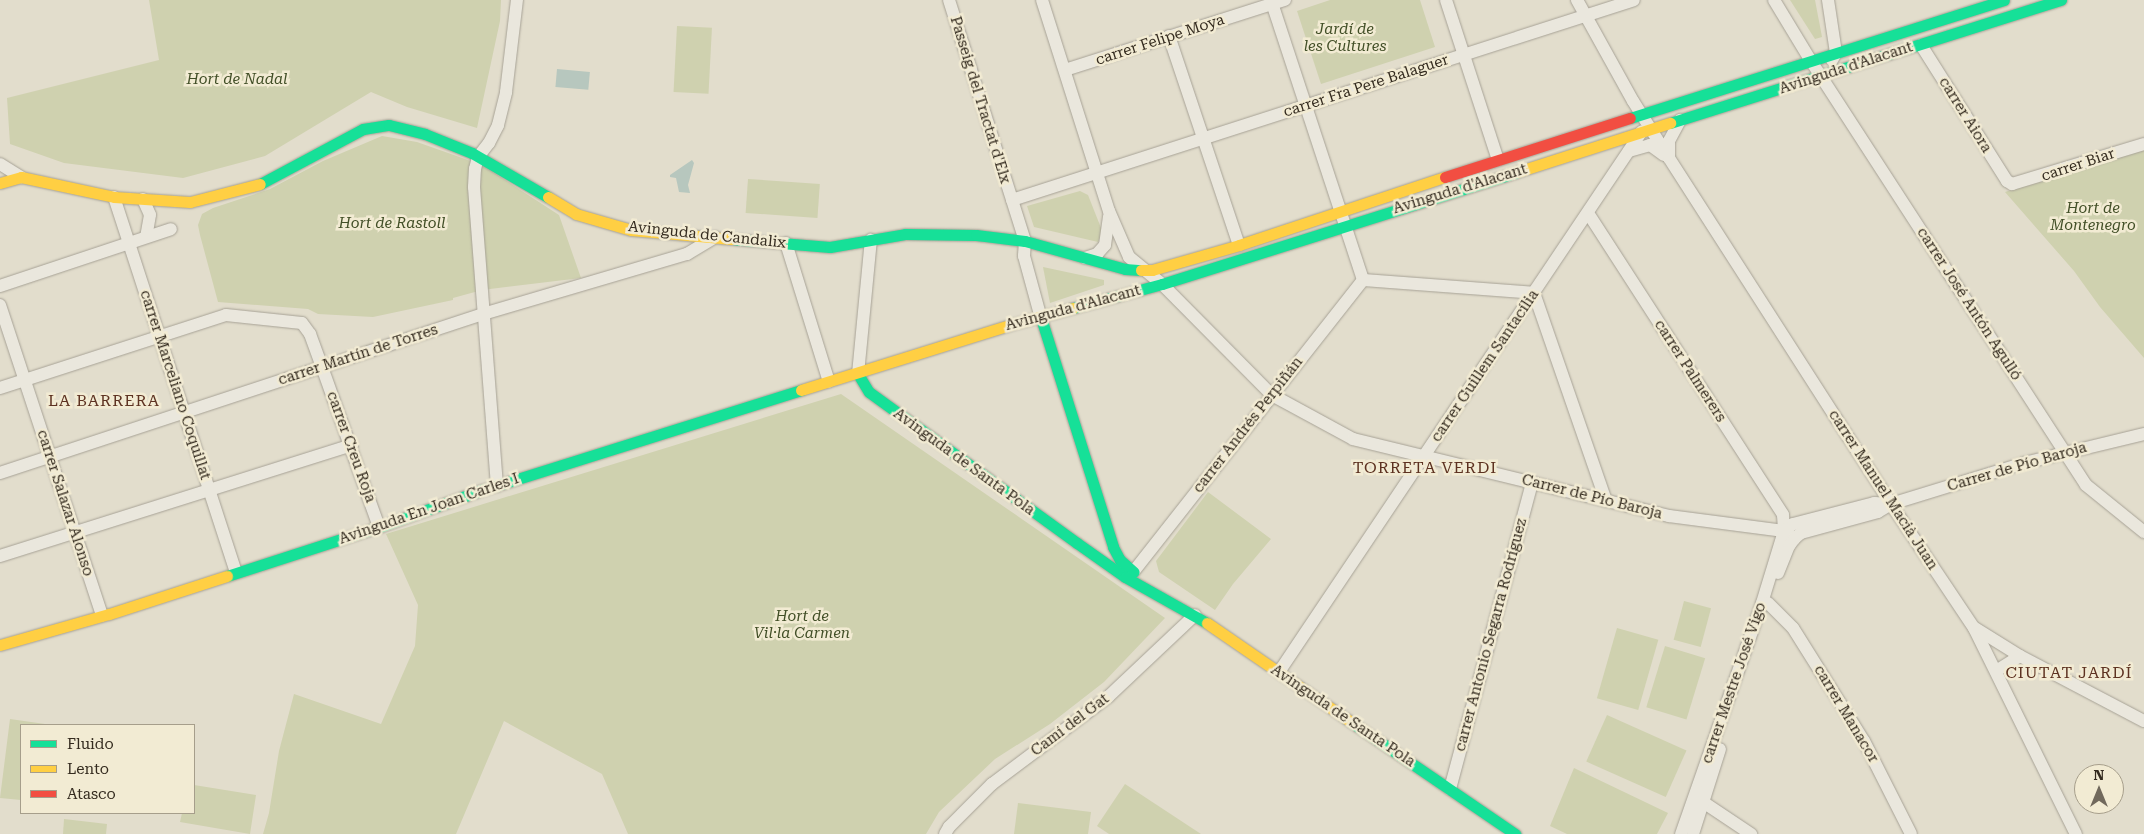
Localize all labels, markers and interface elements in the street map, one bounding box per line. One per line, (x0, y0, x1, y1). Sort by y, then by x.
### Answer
street label: carrer Felipe Moya (1093, 11, 1227, 69)
street label: Passeig del Tractat d'Elx (946, 14, 1014, 186)
park label: Jardí de les Cultures (1304, 20, 1386, 55)
street label: Avinguda d'Alacant (1777, 38, 1915, 98)
street label: carrer Fra Pere Balaguer (1281, 51, 1451, 121)
park label: Hort de Nadal (186, 71, 288, 89)
street label: carrer Aiora (1935, 74, 1995, 156)
street label: carrer Biar (2039, 145, 2117, 185)
street label: Avinguda d'Alacant (1391, 160, 1529, 218)
park label: Hort de Montenegro (2050, 199, 2136, 234)
park label: Hort de Rastoll (338, 215, 446, 233)
street label: Avinguda de Candalix (627, 218, 787, 252)
street label: carrer José Antón Agulló (1913, 224, 2025, 384)
street label: Avinguda d'Alacant (1003, 281, 1143, 335)
street label: carrer Guillem Santacília (1427, 287, 1543, 445)
street label: carrer Marceliano Coquillat (136, 288, 214, 482)
street label: carrer Palmerers (1650, 316, 1730, 426)
street label: carrer Martín de Torres (276, 321, 440, 389)
street label: carrer Andrés Perpiñán (1189, 353, 1307, 497)
street label: carrer Creu Roja (323, 389, 379, 505)
district label: LA BARRERA (47, 391, 161, 411)
street label: Avinguda de Santa Pola (890, 405, 1038, 519)
street label: carrer Manuel Macià Juan (1824, 407, 1942, 573)
street label: carrer Salazar Alonso (33, 428, 97, 578)
street label: Carrer de Pío Baroja (1945, 438, 2089, 496)
district label: TORRETA VERDI (1351, 458, 1499, 478)
street label: Avinguda En Joan Carles I (337, 470, 521, 548)
street label: Carrer de Pío Baroja (1520, 471, 1664, 523)
street label: carrer Antonio Segarra Rodríguez (1451, 517, 1531, 753)
street label: carrer Mestre José Vigo (1698, 600, 1770, 766)
park label: Hort de Vil·la Carmen (754, 607, 850, 642)
street label: Avinguda de Santa Pola (1267, 661, 1419, 771)
street label: carrer Manacor (1810, 662, 1882, 766)
district label: CIUTAT JARDÍ (2004, 663, 2134, 683)
street label: Camí del Gat (1028, 690, 1112, 760)
legend (20, 724, 195, 814)
text: Fluido (67, 735, 114, 753)
text: Lento (67, 760, 109, 778)
north arrow (2074, 764, 2124, 814)
text: N (2094, 767, 2104, 783)
text: Atasco (67, 785, 116, 803)

